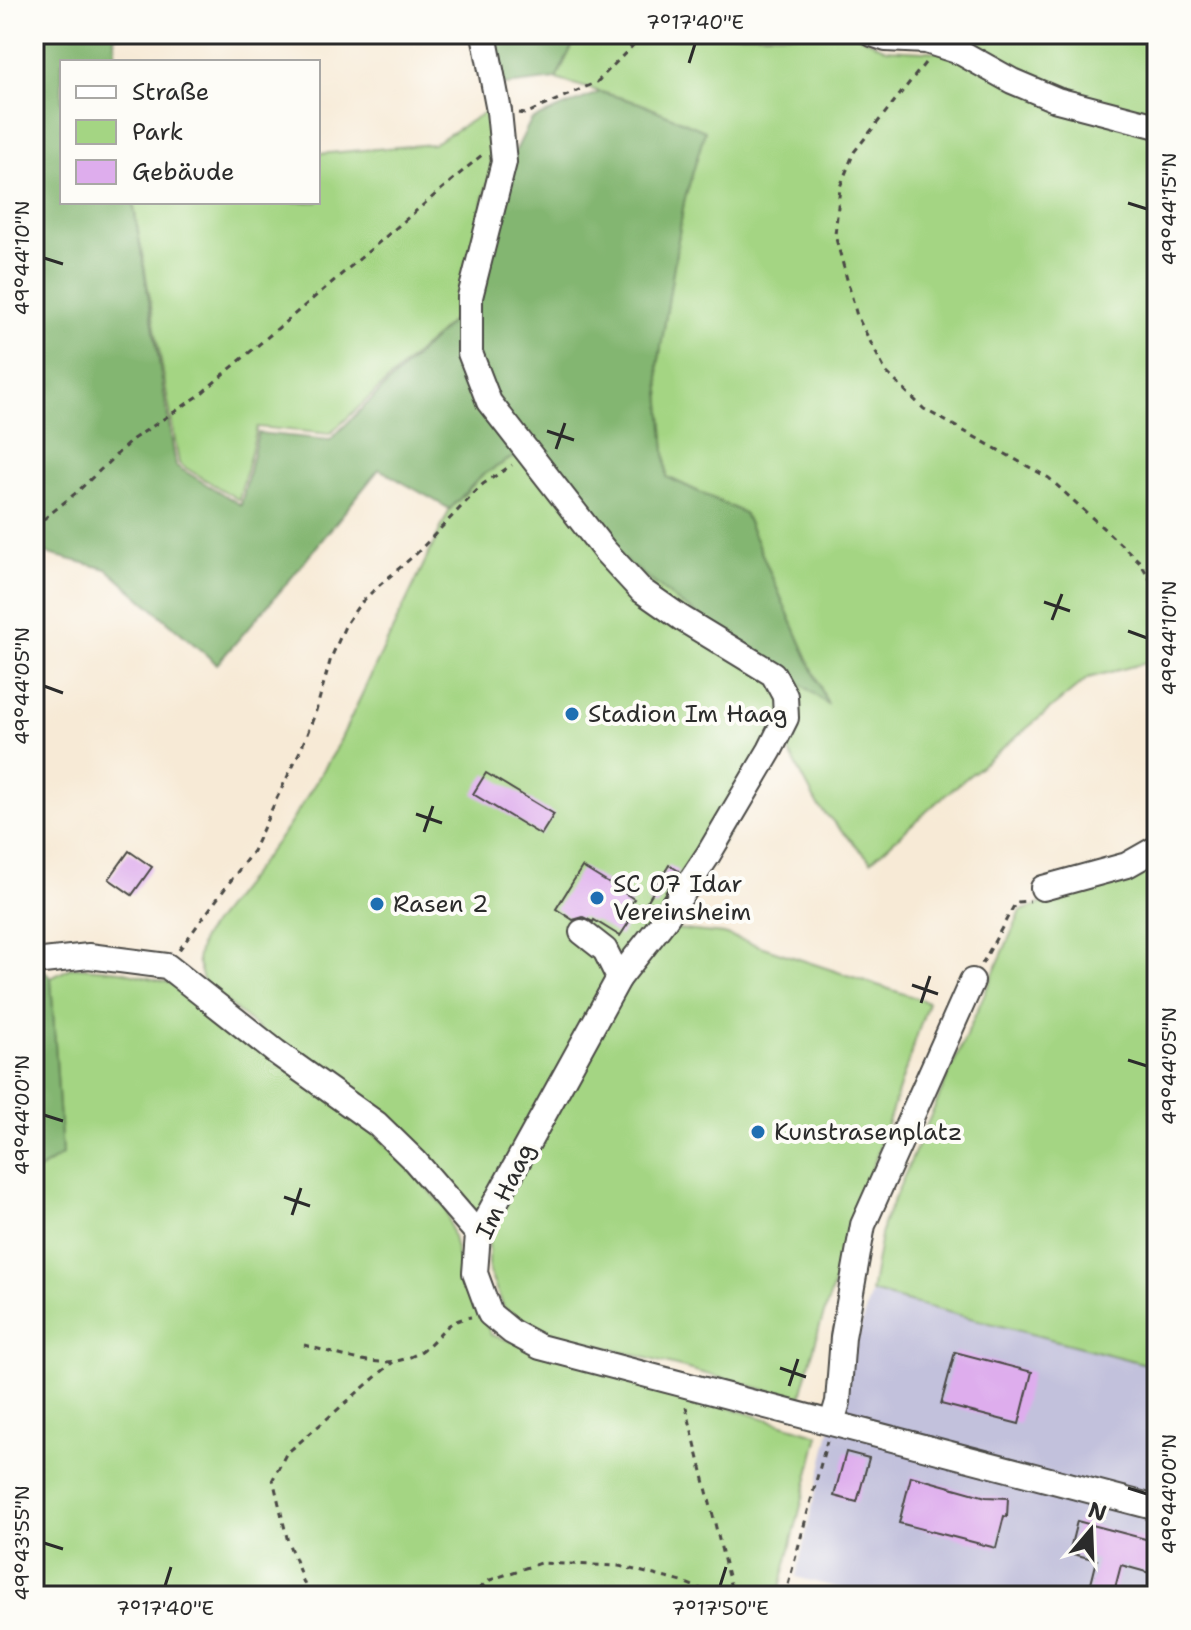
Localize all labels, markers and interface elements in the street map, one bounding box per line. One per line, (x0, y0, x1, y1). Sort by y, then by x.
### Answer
text: 7°17'40"E (646, 9, 744, 35)
legend (60, 60, 320, 204)
text: Straße (132, 76, 209, 108)
text: Park (132, 116, 184, 148)
text: 49°44'15"N (1156, 152, 1182, 266)
text: Gebäude (132, 156, 234, 188)
text: 49°44'10"N (9, 201, 35, 315)
text: 49°44'10"N (1156, 581, 1182, 695)
text: 49°44'05"N (9, 627, 35, 745)
place label: Stadion Im Haag (588, 698, 788, 730)
marker: Stadion Im Haag (563, 705, 581, 723)
place label: SC 07 Idar Vereinsheim (613, 868, 751, 928)
place label: Rasen 2 (393, 888, 489, 920)
marker: SC 07 Idar Vereinsheim (588, 889, 606, 907)
marker: Rasen 2 (368, 895, 386, 913)
text: 49°44'05"N (1156, 1007, 1182, 1125)
text: 49°44'00"N (9, 1055, 35, 1175)
place label: Kunstrasenplatz (774, 1116, 962, 1148)
marker: Kunstrasenplatz (749, 1123, 767, 1141)
street label: Im Haag (468, 1138, 542, 1244)
text: 49°44'00"N (1156, 1434, 1182, 1554)
text: 49°43'55"N (9, 1485, 35, 1601)
north arrow (1051, 1490, 1131, 1570)
text: N (1084, 1495, 1110, 1528)
text: 7°17'40"E (116, 1595, 214, 1621)
text: 7°17'50"E (671, 1595, 769, 1621)

